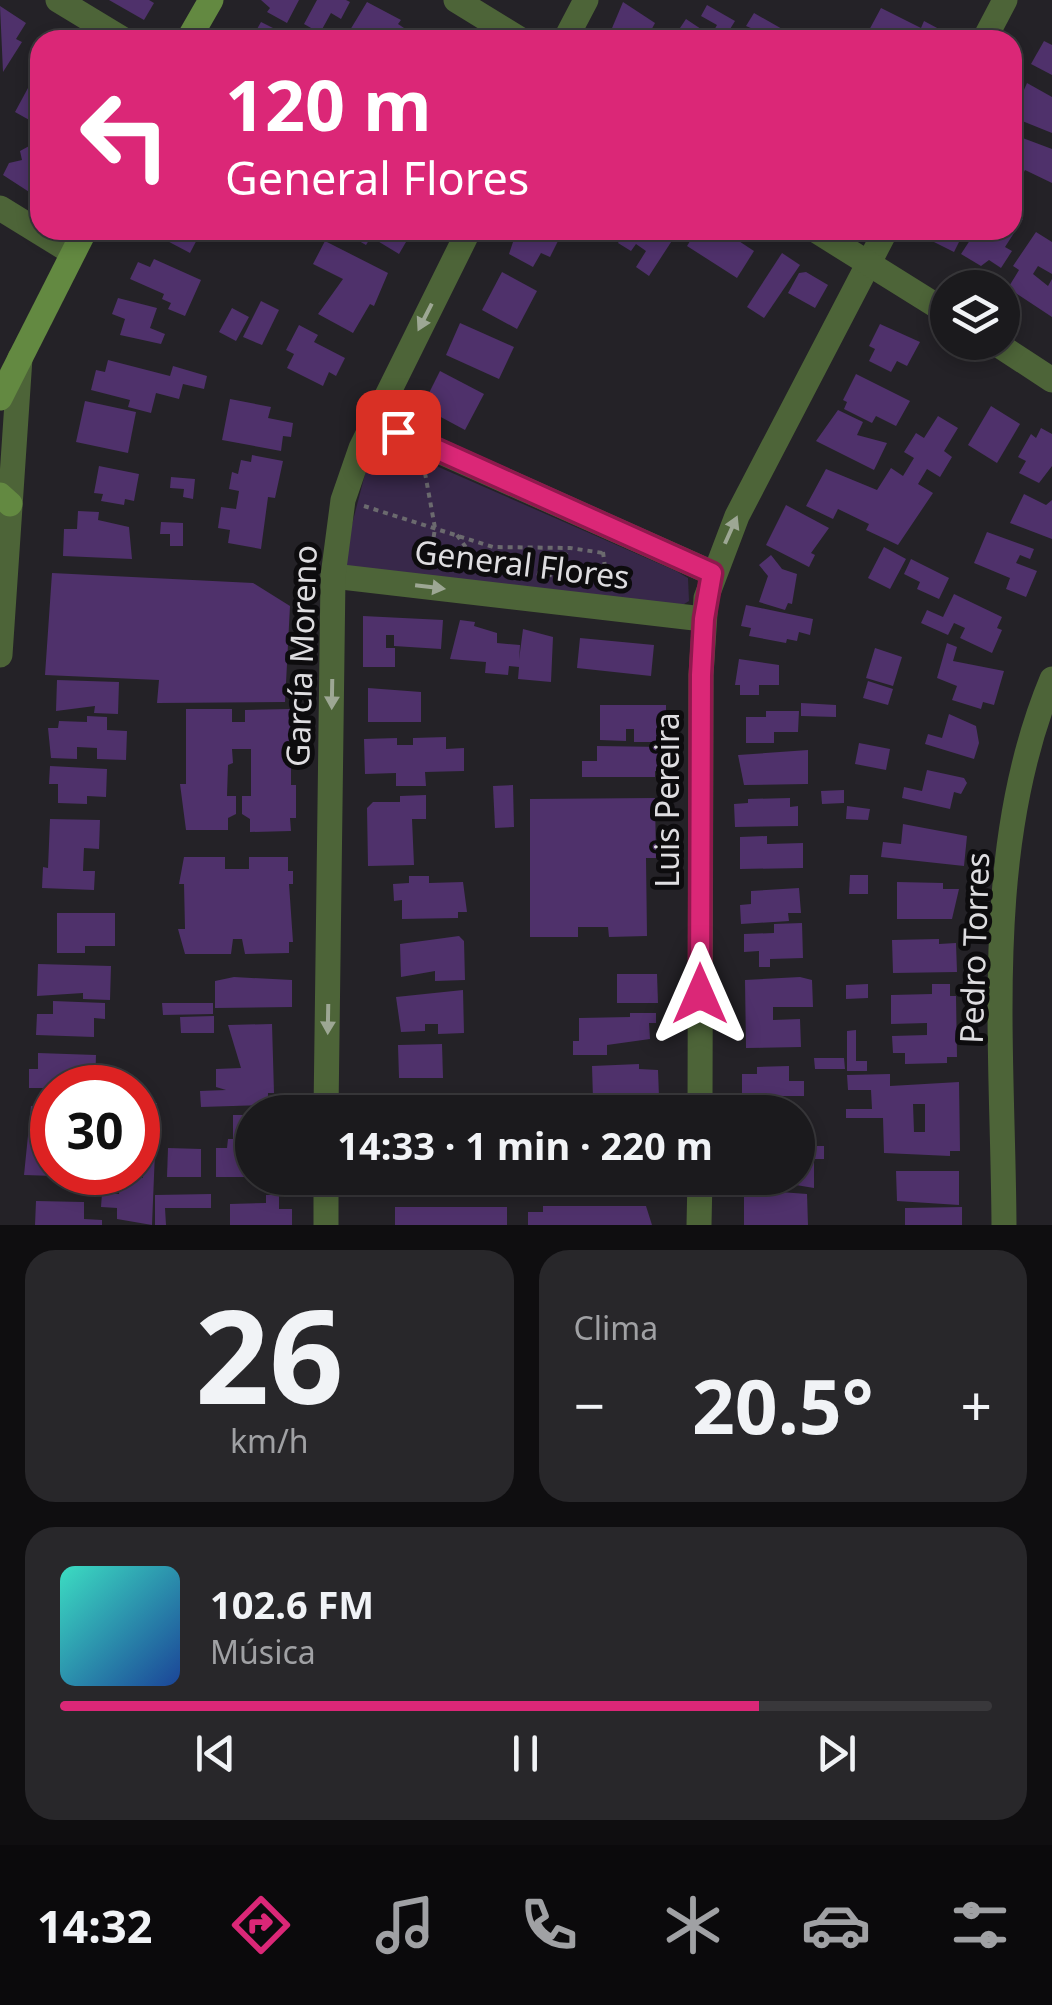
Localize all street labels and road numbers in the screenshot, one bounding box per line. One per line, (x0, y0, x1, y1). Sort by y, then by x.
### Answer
street label: General Flores (412, 529, 632, 598)
street label: García Moreno (275, 544, 326, 768)
street label: Luis Pereira (645, 712, 688, 888)
street label: Pedro Torres (949, 852, 998, 1044)

